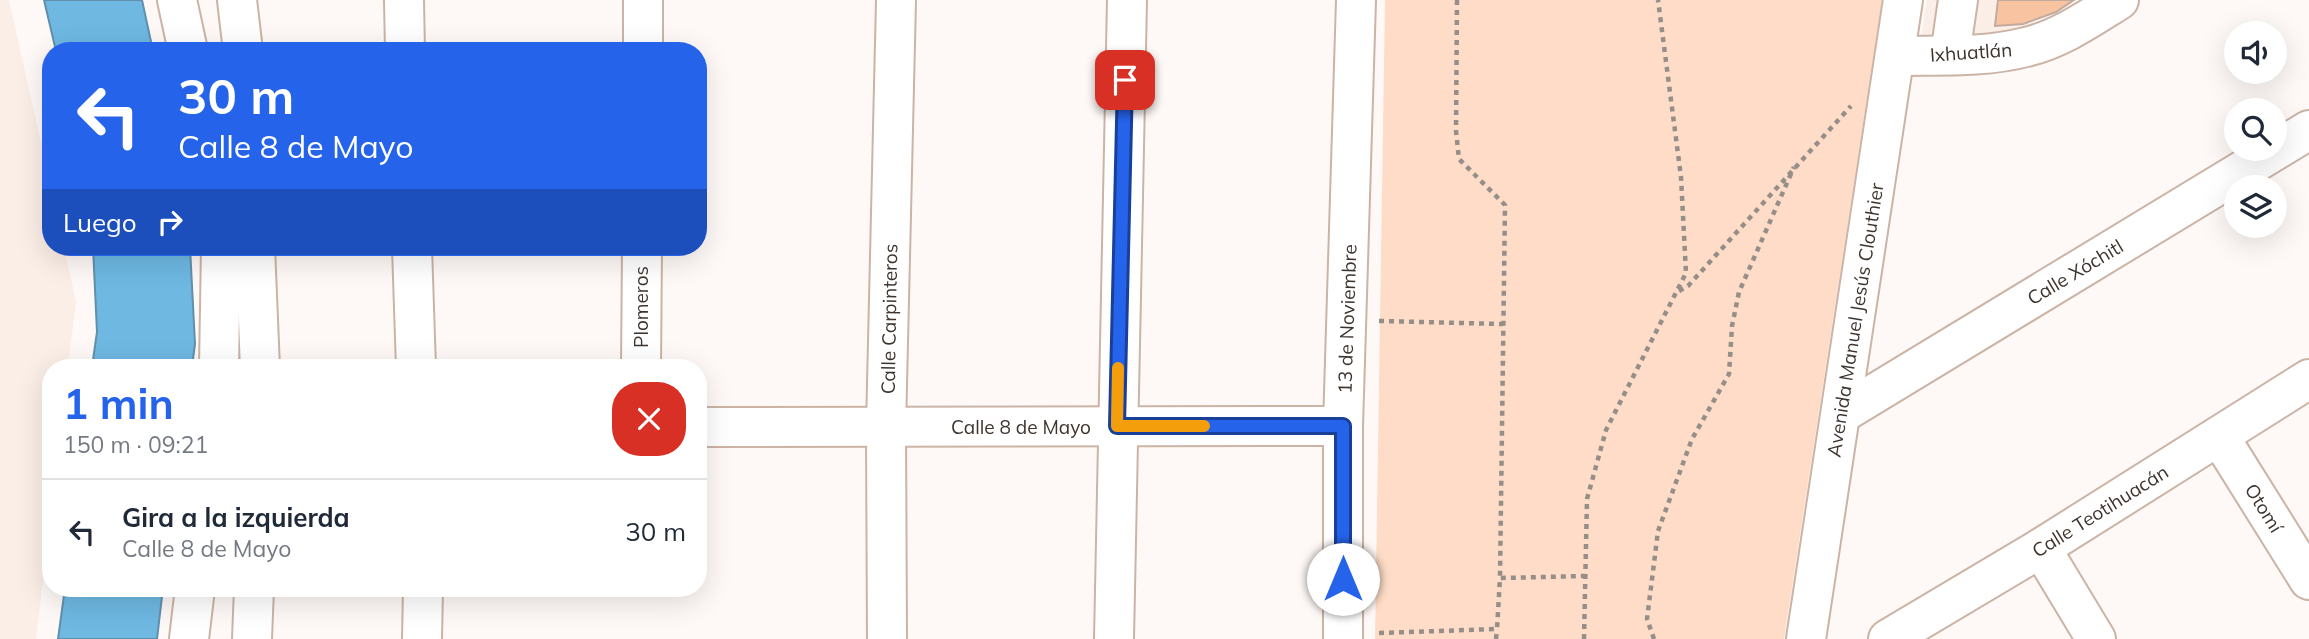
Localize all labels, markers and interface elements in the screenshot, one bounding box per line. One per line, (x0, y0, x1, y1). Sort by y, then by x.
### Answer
map controls (2224, 21, 2287, 238)
button: sound (2224, 21, 2287, 84)
street label: Ixhuatlán (1929, 37, 2013, 67)
pin (1095, 50, 1155, 110)
icon: arrive (1106, 61, 1144, 99)
text: 30 m (178, 65, 294, 126)
icon: left (63, 70, 154, 161)
button: search (2224, 98, 2287, 161)
text: Calle 8 de Mayo (178, 126, 414, 166)
button: layers (2224, 175, 2287, 238)
street label: Avenida Manuel Jesús Clouthier (1821, 181, 1889, 459)
icon: right (151, 203, 189, 241)
text: Luego (63, 206, 137, 239)
street label: Calle Xóchitl (2023, 234, 2127, 310)
street label: Calle Carpinteros (876, 244, 902, 394)
street label: 13 de Noviembre (1332, 244, 1362, 394)
street label: Plomeros (629, 266, 653, 348)
text: 1 min (63, 377, 174, 430)
button: close (612, 382, 686, 456)
street label: Calle 8 de Mayo (951, 415, 1091, 439)
text: 150 m · 09:21 (63, 430, 208, 459)
street label: Calle Teotihuacán (2027, 459, 2173, 563)
street label: Otomí (2240, 479, 2289, 538)
text: Gira a la izquierda (122, 501, 350, 534)
icon: left (63, 513, 101, 551)
text: 30 m (625, 515, 686, 548)
text: Calle 8 de Mayo (122, 534, 291, 563)
position arrow (1306, 542, 1380, 616)

